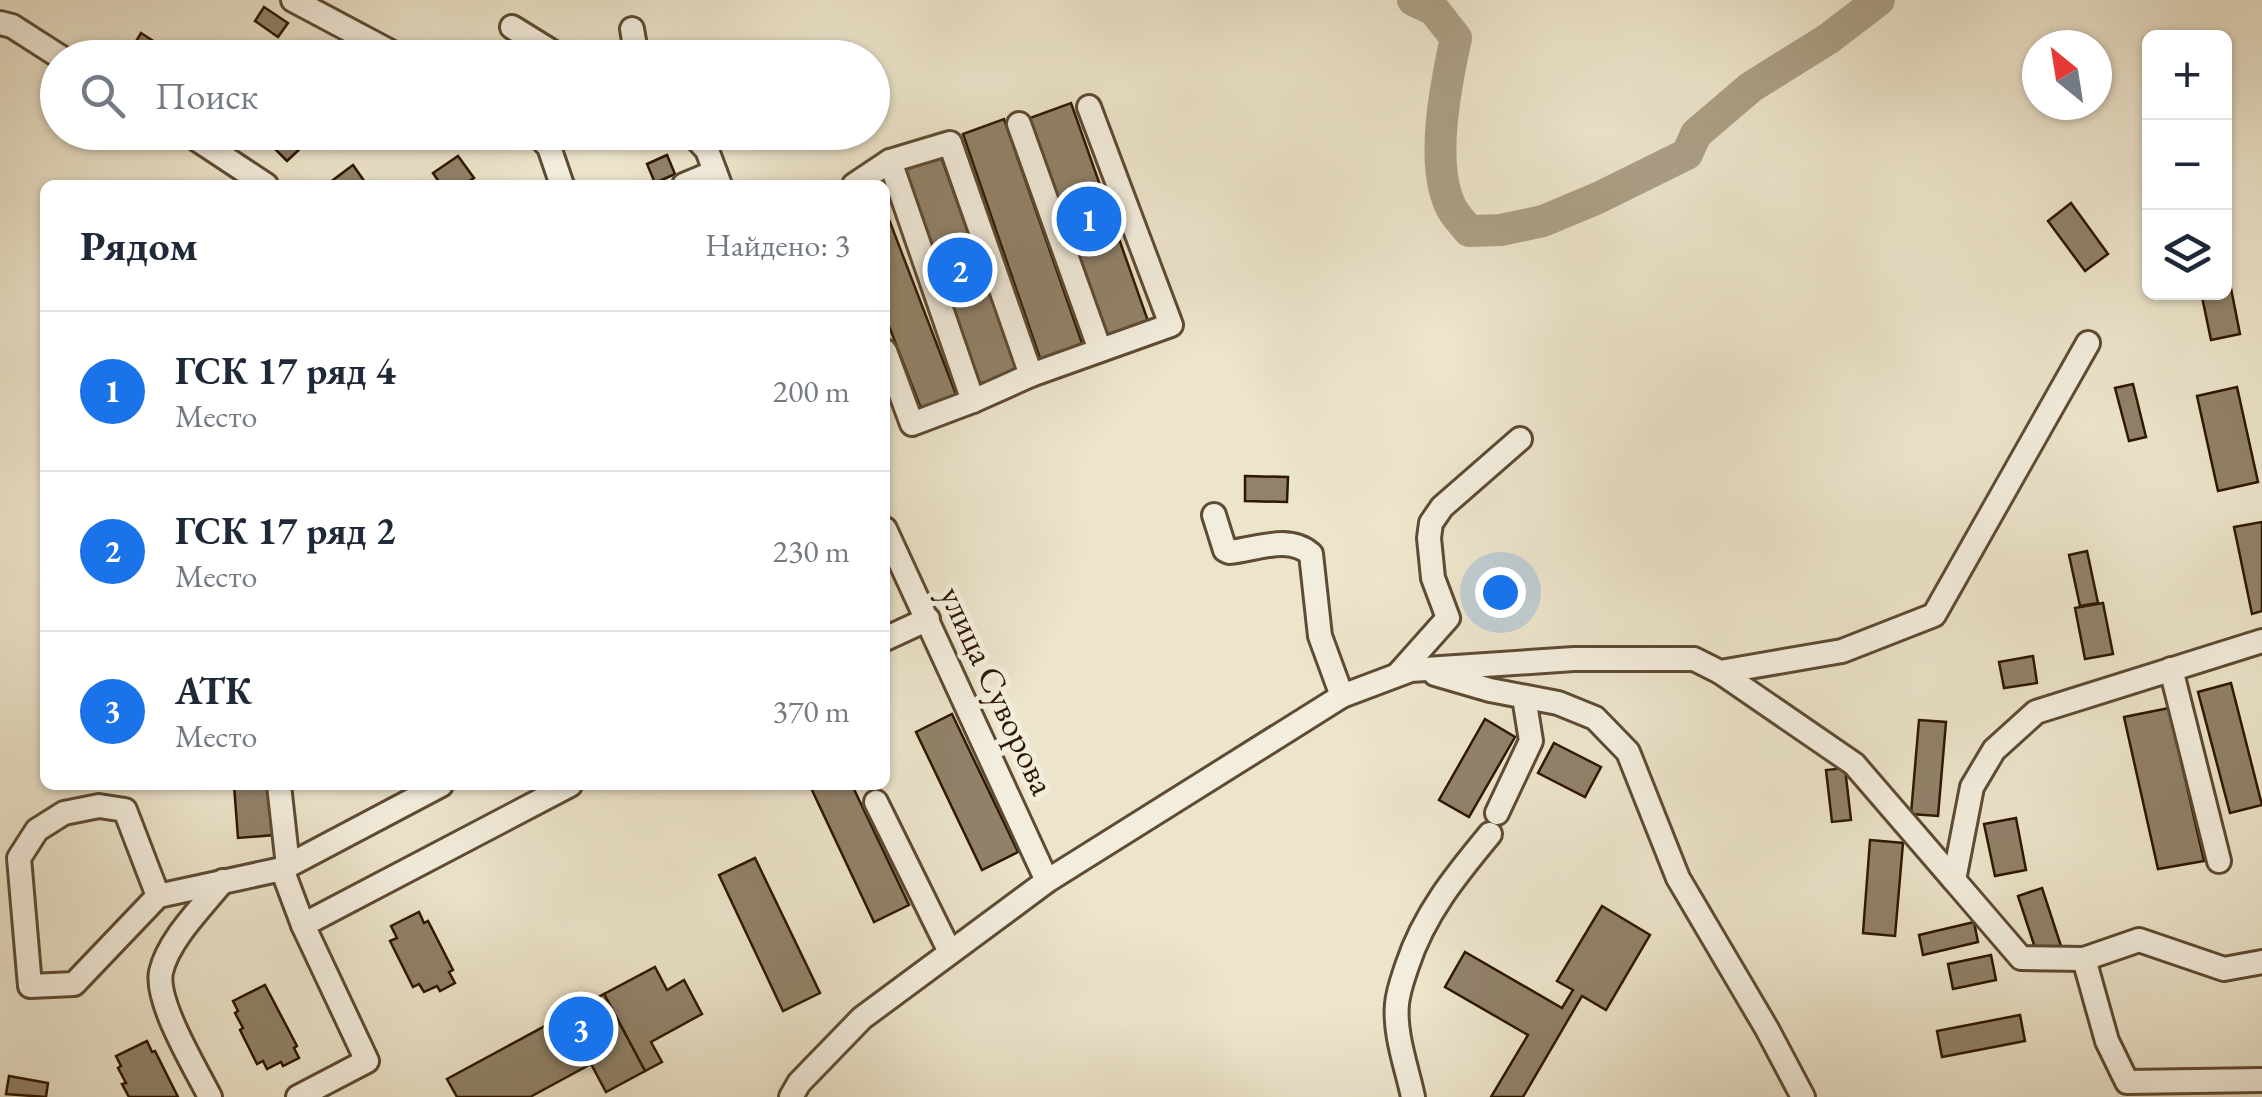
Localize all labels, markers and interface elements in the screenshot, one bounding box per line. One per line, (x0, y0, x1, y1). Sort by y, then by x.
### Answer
north arrow (2022, 30, 2112, 120)
map controls (2142, 30, 2232, 300)
button: + (2142, 30, 2232, 120)
search box (40, 40, 890, 150)
icon: search (75, 68, 130, 123)
text: Поиск (155, 71, 258, 120)
button: − (2142, 120, 2232, 210)
pin: 1 (1056, 182, 1122, 256)
button: layers (2142, 210, 2232, 300)
text: Рядом (80, 218, 198, 273)
text: Найдено: 3 (705, 224, 850, 266)
pin: 2 (928, 232, 992, 308)
text: ГСК 17 ряд 4 (175, 346, 396, 395)
text: 1 (104, 370, 121, 412)
text: 200 m (773, 370, 850, 412)
text: Место (175, 395, 257, 437)
text: ГСК 17 ряд 2 (175, 506, 396, 555)
text: 2 (104, 530, 121, 572)
text: 230 m (773, 530, 850, 572)
text: Место (175, 555, 257, 597)
your location (1475, 567, 1526, 618)
street label: улица Суворова (929, 578, 1066, 802)
text: АТК (175, 666, 252, 715)
text: 3 (104, 690, 121, 732)
text: 370 m (773, 690, 850, 732)
text: Место (175, 715, 257, 757)
pin: 3 (548, 992, 614, 1066)

